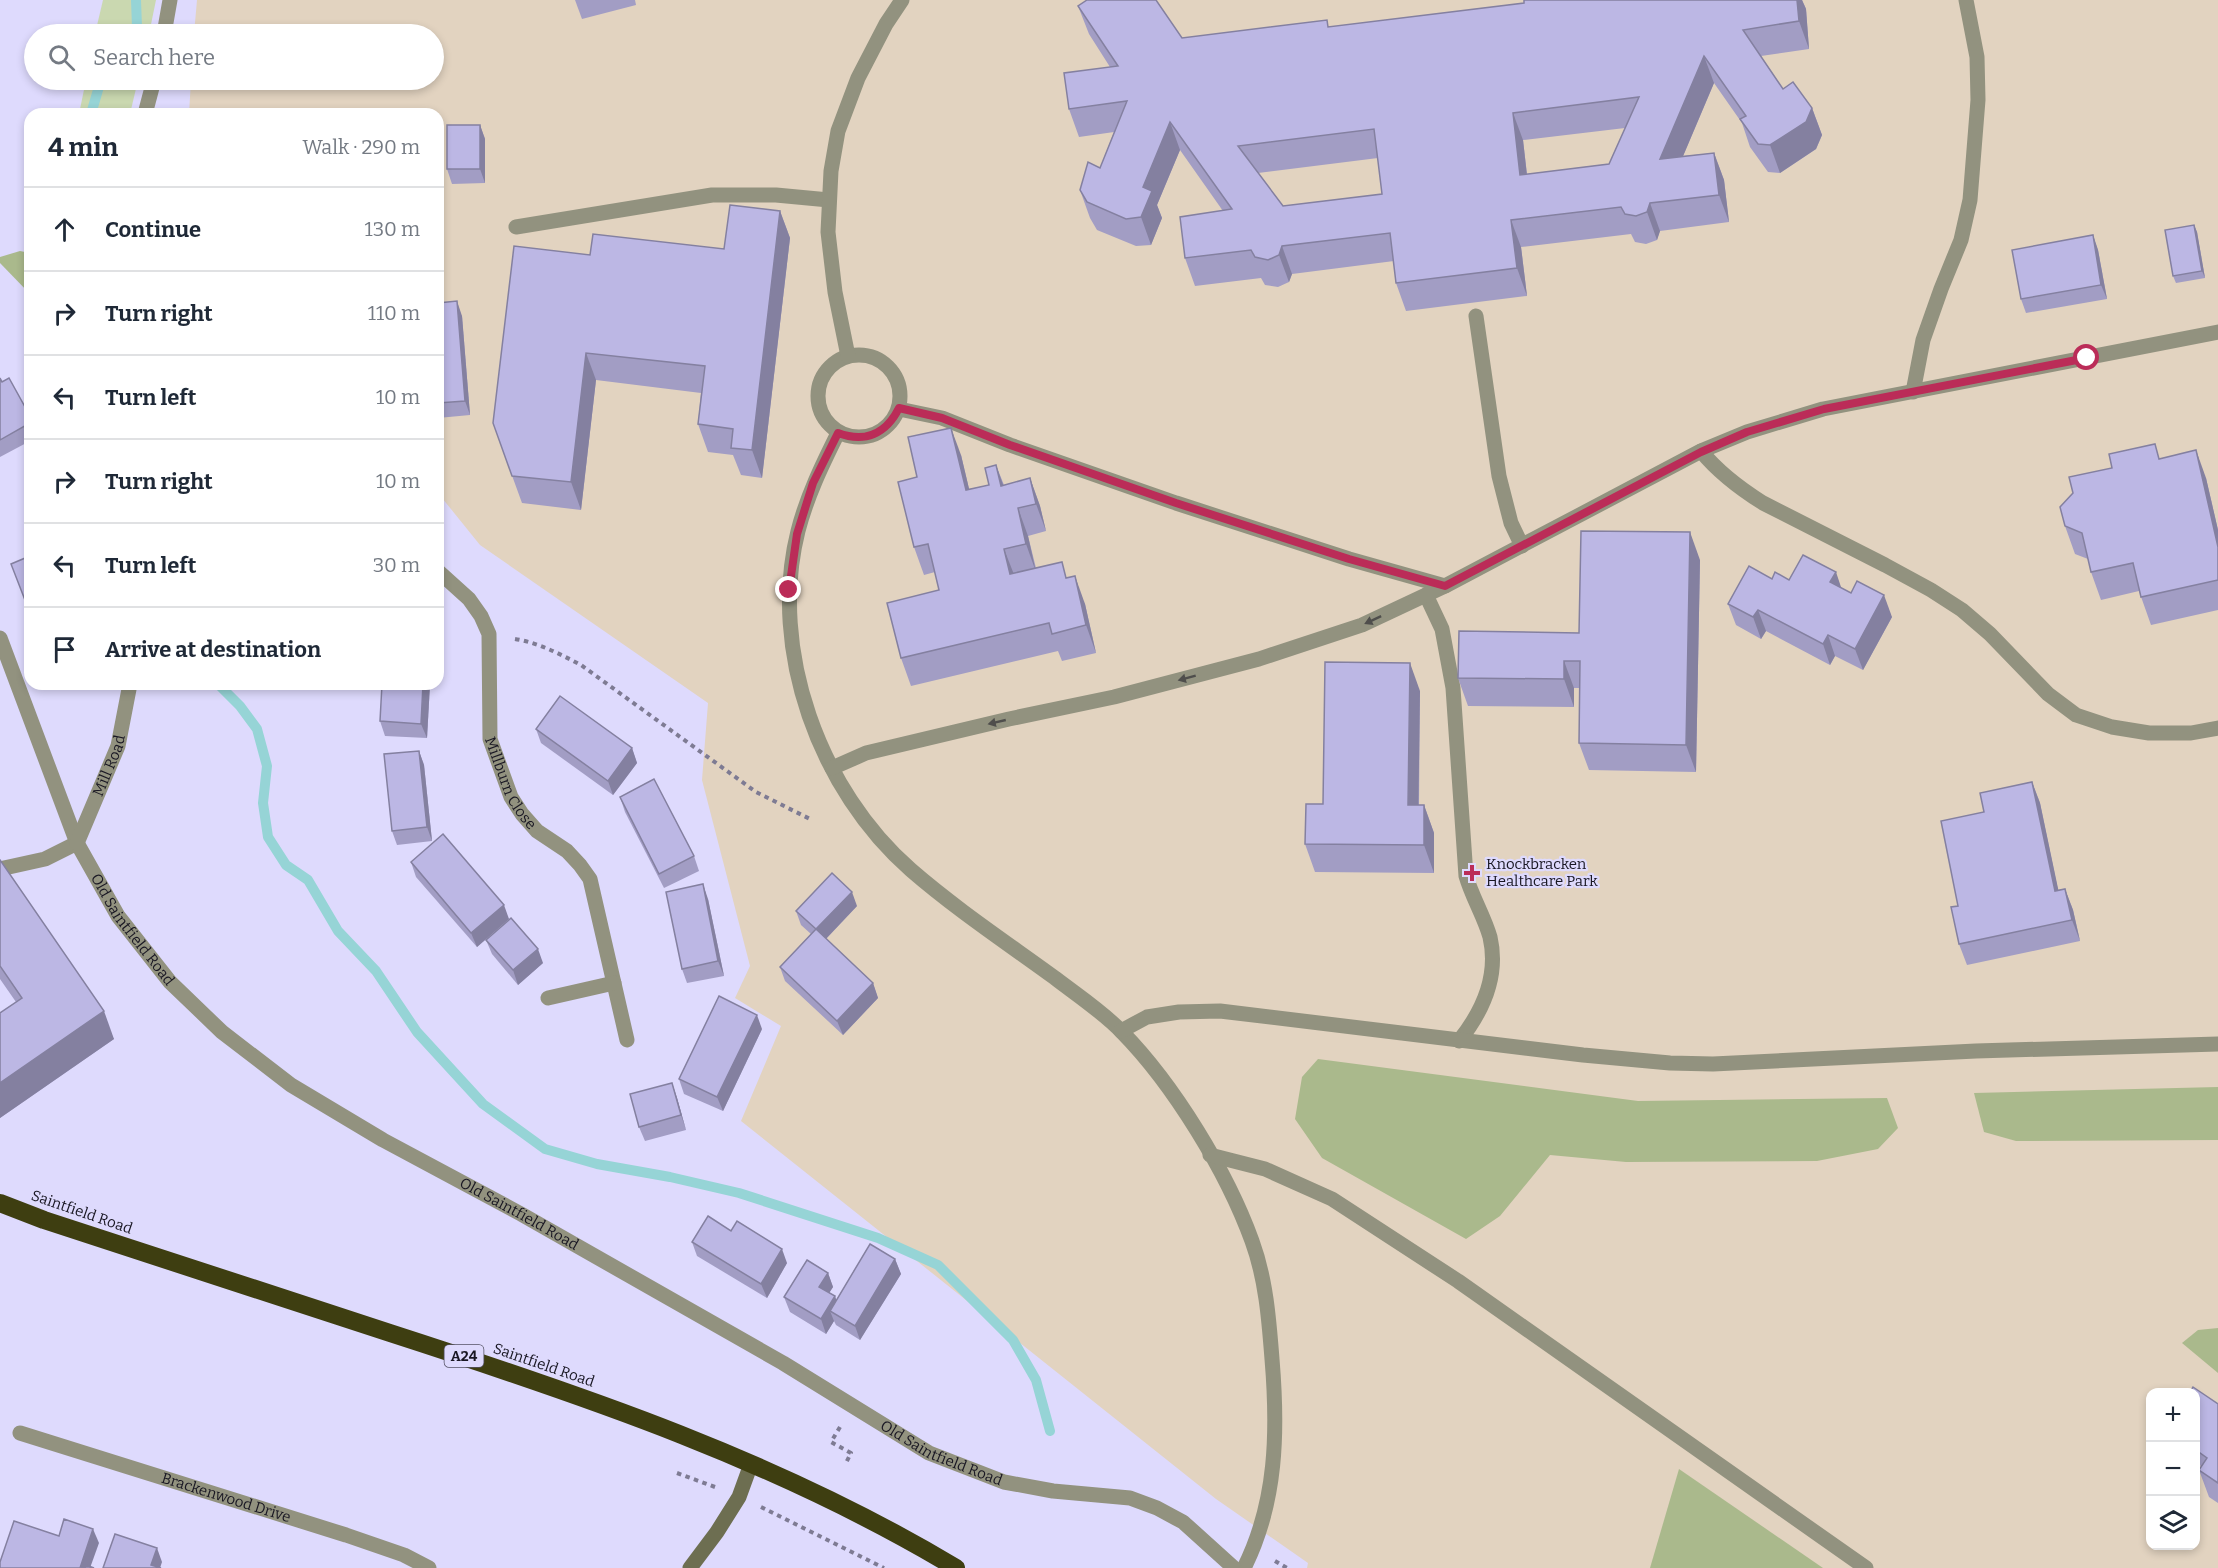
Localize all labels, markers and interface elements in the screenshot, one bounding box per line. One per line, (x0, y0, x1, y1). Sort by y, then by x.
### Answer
search box (24, 24, 444, 90)
icon: search (45, 41, 78, 74)
text: Search here (93, 44, 215, 71)
text: 4 min (48, 132, 118, 163)
text: Walk · 290 m (302, 135, 420, 159)
icon: ahead (48, 213, 81, 246)
text: Continue (105, 216, 201, 243)
text: 130 m (365, 217, 420, 241)
icon: right (48, 297, 81, 330)
text: Turn right (105, 300, 213, 327)
text: 110 m (368, 301, 420, 325)
route start (2073, 344, 2099, 370)
icon: left (48, 381, 81, 414)
text: Turn left (105, 384, 197, 411)
text: 10 m (376, 385, 420, 409)
icon: right (48, 465, 81, 498)
text: Turn right (105, 468, 213, 495)
text: 10 m (376, 469, 420, 493)
icon: left (48, 549, 81, 582)
text: Turn left (105, 552, 197, 579)
text: 30 m (373, 553, 420, 577)
route end (775, 576, 801, 602)
one-way arrow (1364, 615, 1381, 624)
icon: arrive (48, 633, 81, 666)
text: Arrive at destination (105, 636, 321, 663)
one-way arrow (1178, 673, 1196, 683)
one-way arrow (988, 717, 1006, 727)
street label: Mill Road (89, 733, 129, 799)
street label: Millburn Close (481, 734, 540, 833)
place label: Knockbracken Healthcare Park (1486, 855, 1598, 890)
marker: Knockbracken Healthcare Park (1463, 864, 1481, 882)
street label: Old Saintfield Road (87, 870, 178, 989)
street label: Old Saintfield Road (457, 1174, 582, 1254)
street label: Saintfield Road (29, 1186, 135, 1238)
street label: Saintfield Road (491, 1339, 597, 1391)
road number: A24 (444, 1345, 484, 1367)
map controls (2146, 1388, 2200, 1550)
button: + (2146, 1388, 2200, 1442)
street label: Old Saintfield Road (877, 1416, 1005, 1490)
button: − (2146, 1442, 2200, 1496)
street label: Brackenwood Drive (159, 1469, 293, 1526)
button: layers (2146, 1496, 2200, 1550)

